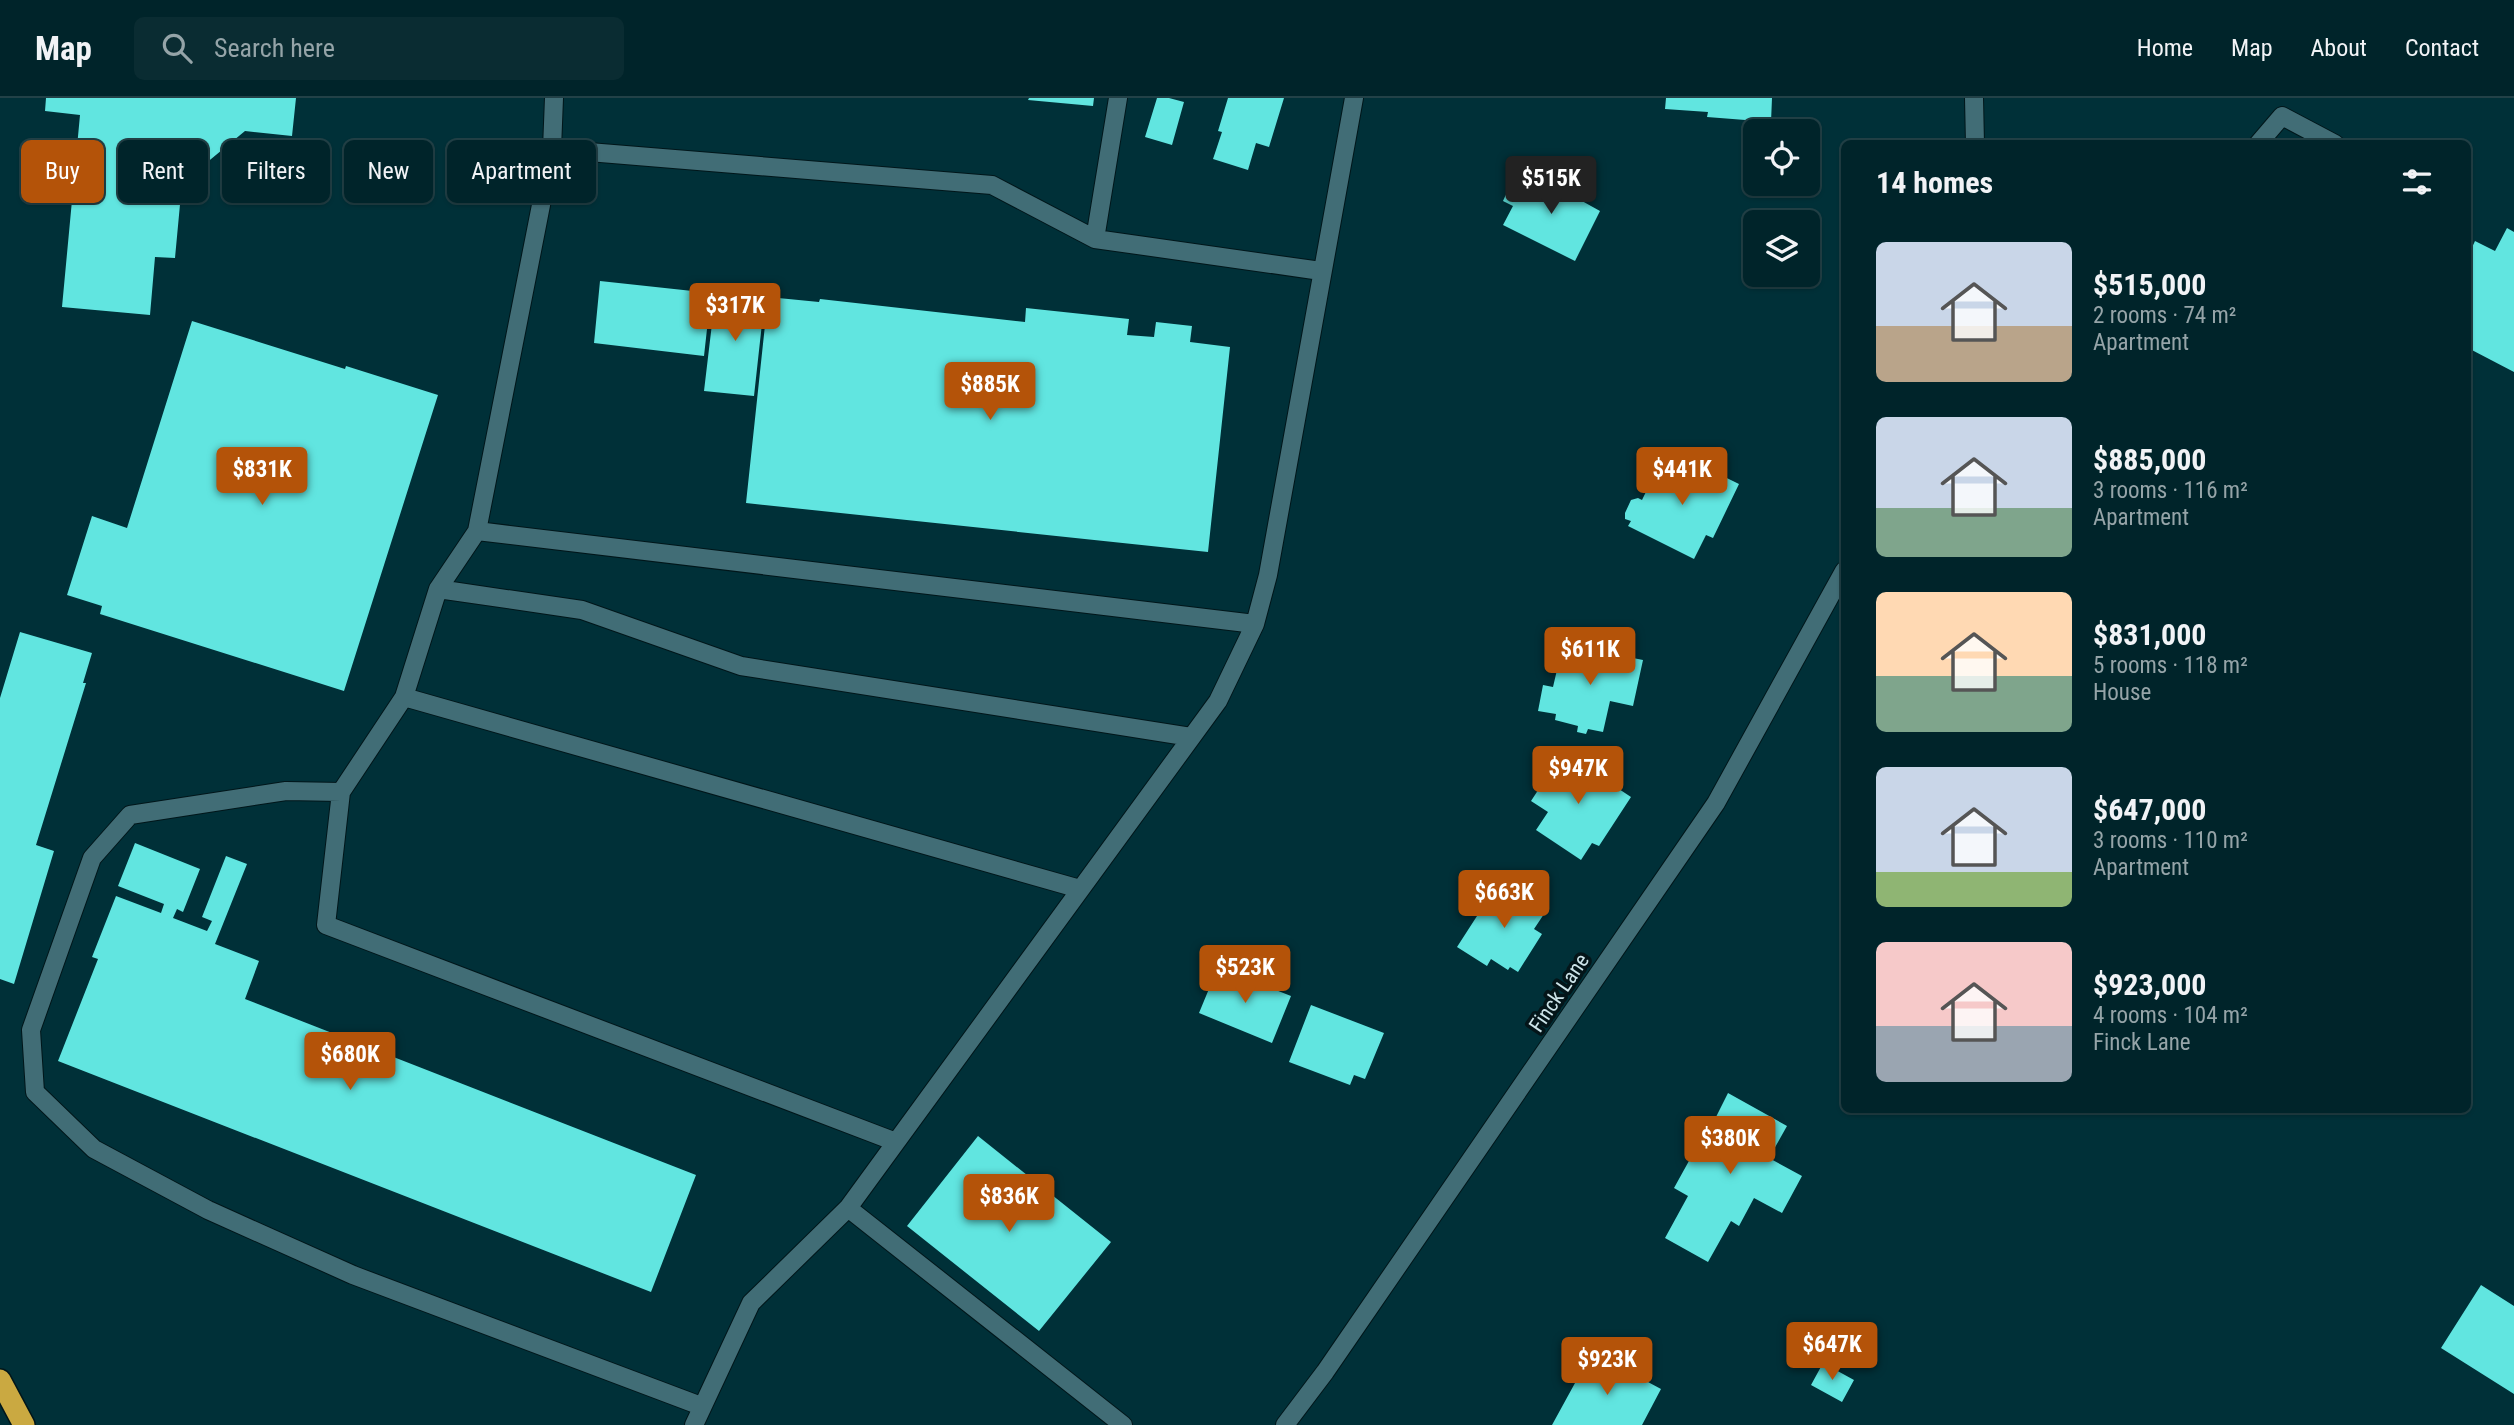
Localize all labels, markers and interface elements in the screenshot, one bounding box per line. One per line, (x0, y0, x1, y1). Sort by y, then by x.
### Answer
search box (134, 17, 624, 80)
text: Map (35, 29, 92, 68)
icon: search (158, 29, 196, 67)
text: Search here (214, 33, 335, 63)
text: Home (2137, 34, 2193, 62)
text: Map (2231, 34, 2273, 62)
text: About (2311, 34, 2367, 62)
text: Contact (2405, 34, 2479, 62)
map controls (1743, 119, 1820, 287)
button: locate (1743, 119, 1820, 196)
chip: Buy (21, 140, 104, 203)
chip: Rent (118, 140, 208, 203)
chip: Filters (222, 140, 330, 203)
chip: New (344, 140, 433, 203)
chip: Apartment (447, 140, 596, 203)
pin: $515K (1502, 156, 1600, 216)
icon: filters (2398, 163, 2436, 201)
text: $515K (1521, 165, 1581, 192)
text: 14 homes (1876, 165, 1993, 200)
button: layers (1743, 210, 1820, 287)
text: $515,000 (2093, 267, 2206, 302)
icon: home (1932, 270, 2016, 354)
pin: $317K (686, 284, 784, 343)
text: $317K (705, 292, 765, 319)
text: 2 rooms · 74 m² (2093, 302, 2236, 329)
text: Apartment (2093, 329, 2189, 356)
pin: $885K (941, 362, 1039, 422)
text: $885K (960, 371, 1020, 398)
text: $885,000 (2093, 442, 2206, 477)
icon: home (1932, 445, 2016, 529)
pin: $831K (213, 448, 311, 507)
pin: $441K (1633, 448, 1731, 507)
text: $831K (232, 456, 292, 483)
text: $441K (1652, 456, 1712, 483)
text: 3 rooms · 116 m² (2093, 477, 2248, 504)
text: Apartment (2093, 504, 2189, 531)
text: $831,000 (2093, 617, 2206, 652)
icon: home (1932, 620, 2016, 704)
pin: $611K (1541, 628, 1639, 687)
text: $611K (1560, 636, 1620, 663)
text: 5 rooms · 118 m² (2093, 652, 2248, 679)
text: House (2093, 679, 2151, 706)
pin: $947K (1529, 746, 1627, 806)
text: $947K (1548, 755, 1608, 782)
text: $647,000 (2093, 792, 2206, 827)
icon: home (1932, 795, 2016, 879)
text: 3 rooms · 110 m² (2093, 827, 2248, 854)
text: Apartment (2093, 854, 2189, 881)
pin: $663K (1455, 870, 1553, 930)
text: $663K (1474, 879, 1534, 906)
pin: $523K (1196, 946, 1294, 1005)
street label: Finck Lane (1524, 949, 1594, 1037)
text: $523K (1215, 954, 1275, 981)
text: $923,000 (2093, 967, 2206, 1002)
icon: home (1932, 970, 2016, 1054)
text: 4 rooms · 104 m² (2093, 1002, 2248, 1029)
text: Finck Lane (2093, 1029, 2191, 1056)
pin: $680K (301, 1032, 399, 1092)
text: $680K (320, 1041, 380, 1068)
pin: $380K (1681, 1116, 1779, 1176)
text: $380K (1700, 1125, 1760, 1152)
pin: $836K (960, 1174, 1058, 1234)
text: $836K (979, 1183, 1039, 1210)
pin: $647K (1783, 1322, 1881, 1382)
text: $647K (1802, 1331, 1862, 1358)
pin: $923K (1558, 1338, 1656, 1397)
text: $923K (1577, 1346, 1637, 1373)

